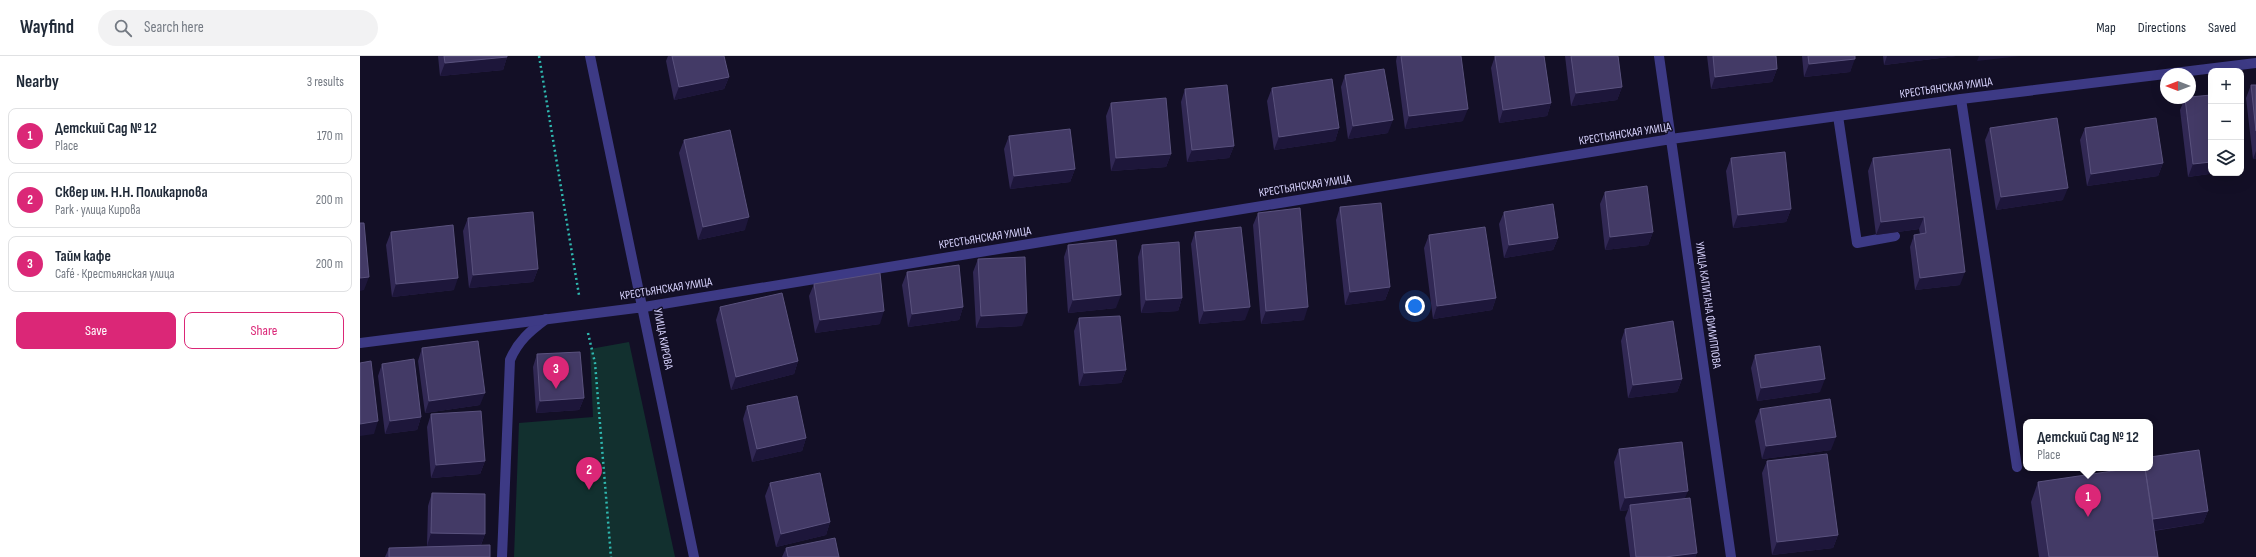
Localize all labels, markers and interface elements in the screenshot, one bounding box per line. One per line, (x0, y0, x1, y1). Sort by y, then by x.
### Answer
search box (98, 10, 378, 46)
text: Wayfind (20, 16, 74, 39)
icon: search (112, 17, 134, 39)
text: Search here (144, 18, 204, 37)
text: Map (2096, 19, 2116, 36)
text: Directions (2138, 19, 2186, 36)
text: Saved (2208, 19, 2236, 36)
north arrow (2160, 68, 2196, 104)
map controls (2208, 68, 2244, 176)
button: + (2208, 68, 2244, 104)
text: Nearby (16, 72, 59, 92)
text: 3 results (307, 74, 344, 90)
street label: КРЕСТЬЯНСКАЯ УЛИЦА (1899, 74, 1994, 102)
button: − (2208, 104, 2244, 140)
text: Детский Сад № 12 (55, 119, 157, 138)
street label: КРЕСТЬЯНСКАЯ УЛИЦА (1578, 119, 1673, 149)
text: 1 (27, 128, 33, 144)
text: 170 m (317, 128, 343, 144)
text: Place (55, 138, 78, 154)
button: layers (2208, 140, 2244, 176)
street label: КРЕСТЬЯНСКАЯ УЛИЦА (1258, 171, 1353, 201)
text: Сквер им. Н.Н. Поликарпова (55, 183, 208, 202)
text: 2 (27, 192, 33, 208)
text: 200 m (316, 192, 343, 208)
text: Park · улица Кирова (55, 202, 141, 218)
street label: КРЕСТЬЯНСКАЯ УЛИЦА (938, 223, 1033, 253)
street label: УЛИЦА КАПИТАНА ФИЛИППОВА (1692, 241, 1724, 370)
text: Тайм кафе (55, 247, 111, 266)
text: 3 (27, 256, 33, 272)
text: 200 m (316, 256, 343, 272)
text: Café · Крестьянская улица (55, 266, 175, 282)
street label: КРЕСТЬЯНСКАЯ УЛИЦА (619, 274, 714, 304)
your location (1405, 296, 1425, 316)
street label: УЛИЦА КИРОВА (650, 307, 676, 372)
button: Save (16, 312, 176, 349)
button: Share (184, 312, 344, 349)
pin: 3 (543, 356, 569, 389)
popup (2023, 419, 2153, 471)
text: Детский Сад № 12 (2037, 428, 2139, 447)
text: Place (2037, 447, 2060, 463)
pin: 2 (576, 457, 602, 490)
pin: 1 (2075, 484, 2101, 517)

